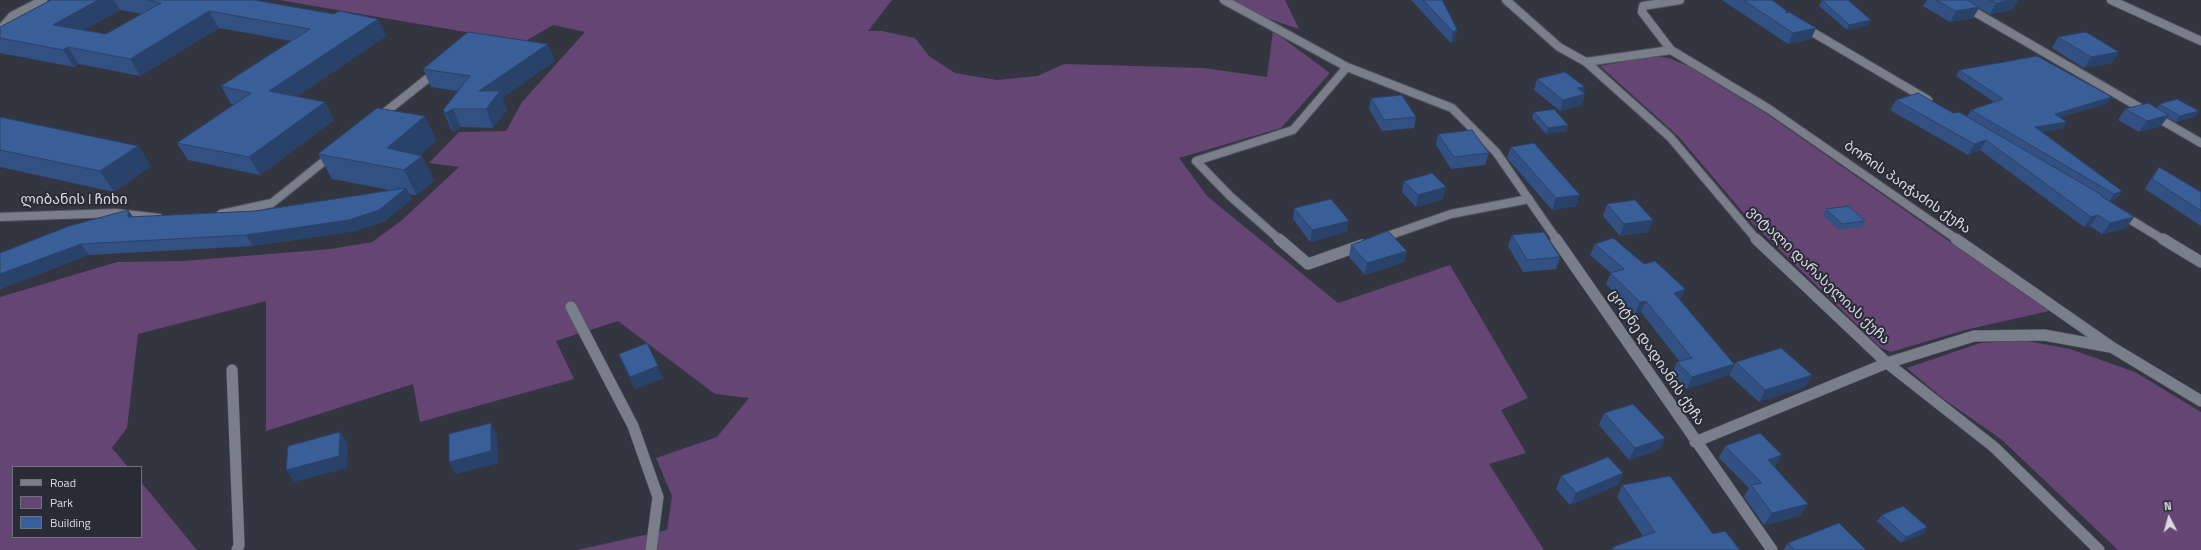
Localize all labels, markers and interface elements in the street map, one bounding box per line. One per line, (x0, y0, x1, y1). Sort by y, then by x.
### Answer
street label: ბორის პაიჭაძის ქუჩა (1840, 138, 1974, 238)
street label: ლიბანის I ჩიხი (21, 193, 127, 209)
street label: ვიტალი დარასელიას ქუჩა (1743, 203, 1893, 349)
street label: ცოტნე დადიანის ქუჩა (1604, 287, 1708, 429)
legend (12, 466, 142, 538)
text: Road (50, 473, 76, 492)
text: Park (50, 493, 73, 512)
north arrow (2149, 498, 2189, 538)
text: N (2163, 498, 2172, 514)
text: Building (50, 513, 91, 532)

